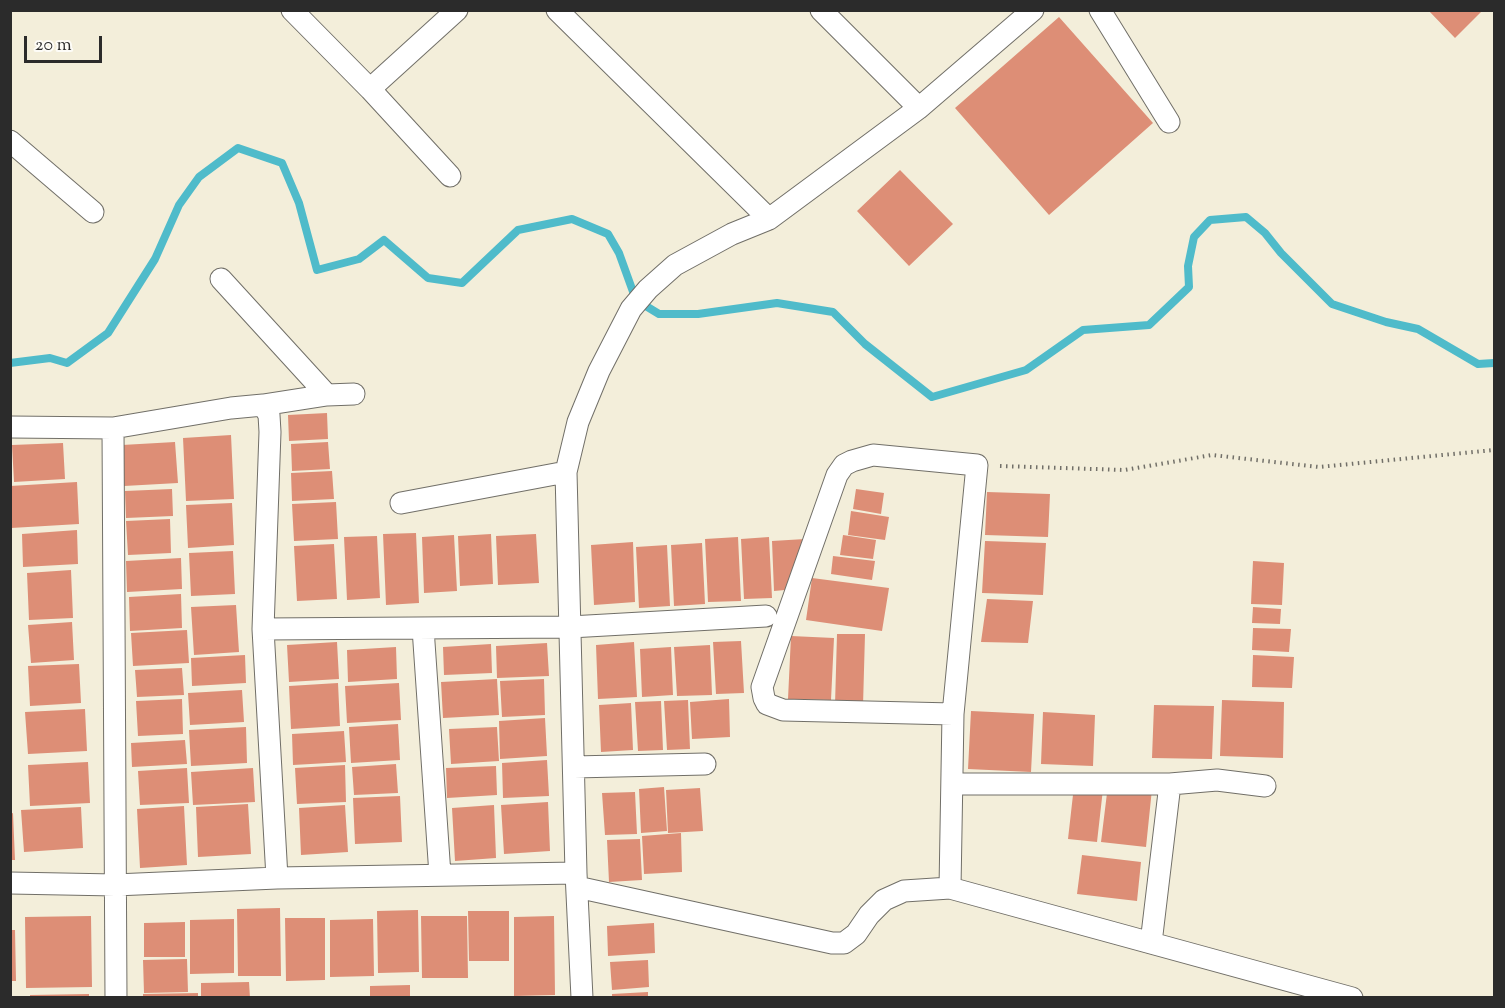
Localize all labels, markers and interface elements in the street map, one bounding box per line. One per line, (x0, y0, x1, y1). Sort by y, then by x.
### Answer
scale bar (27, 24, 105, 62)
text: 20 m (35, 33, 72, 59)

